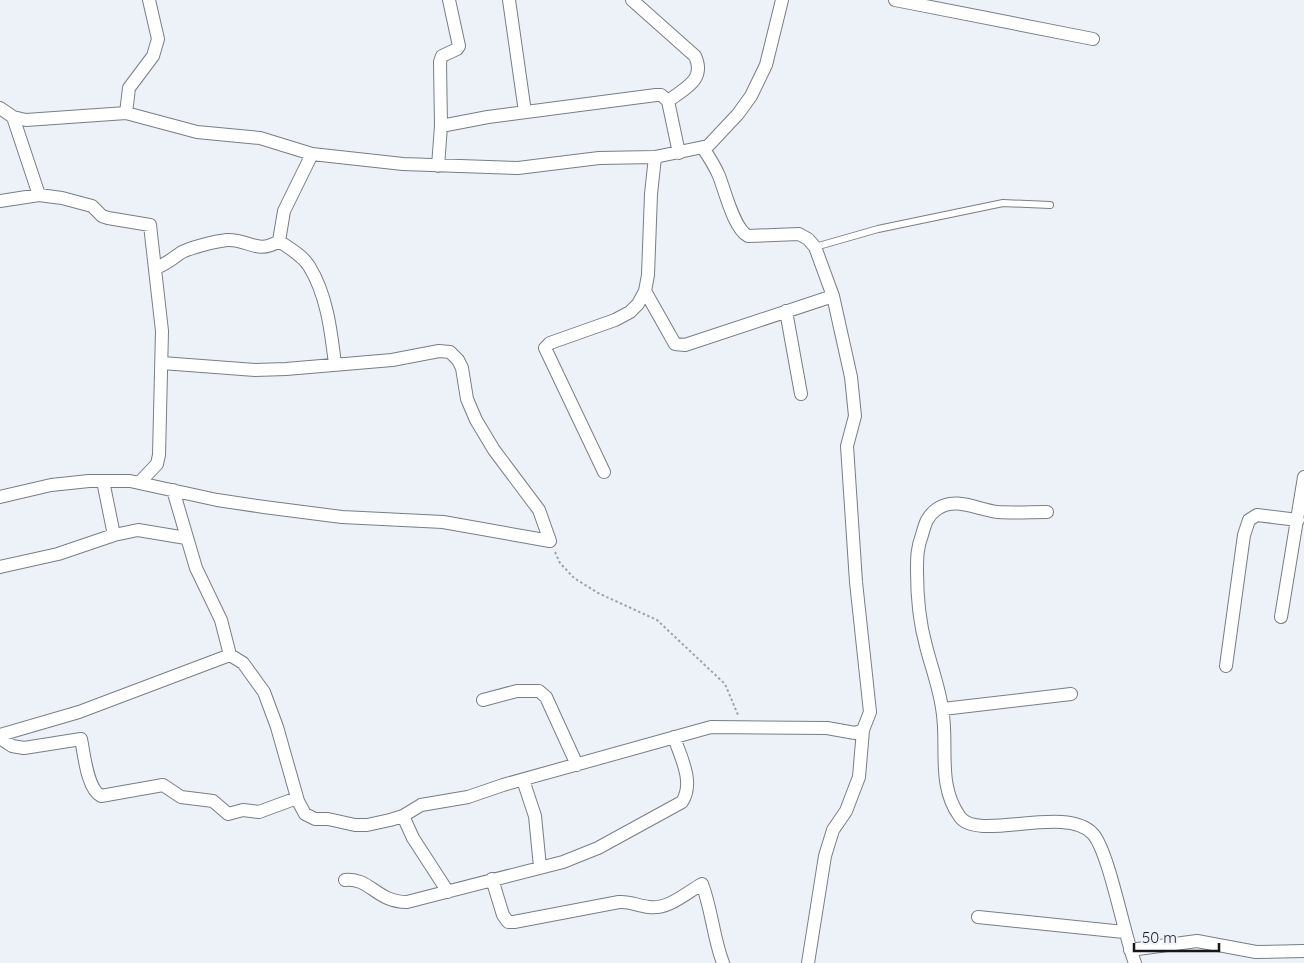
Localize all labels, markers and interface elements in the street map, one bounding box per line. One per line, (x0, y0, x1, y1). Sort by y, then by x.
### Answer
scale bar (1134, 920, 1219, 952)
text: 50 m (1142, 928, 1177, 947)

